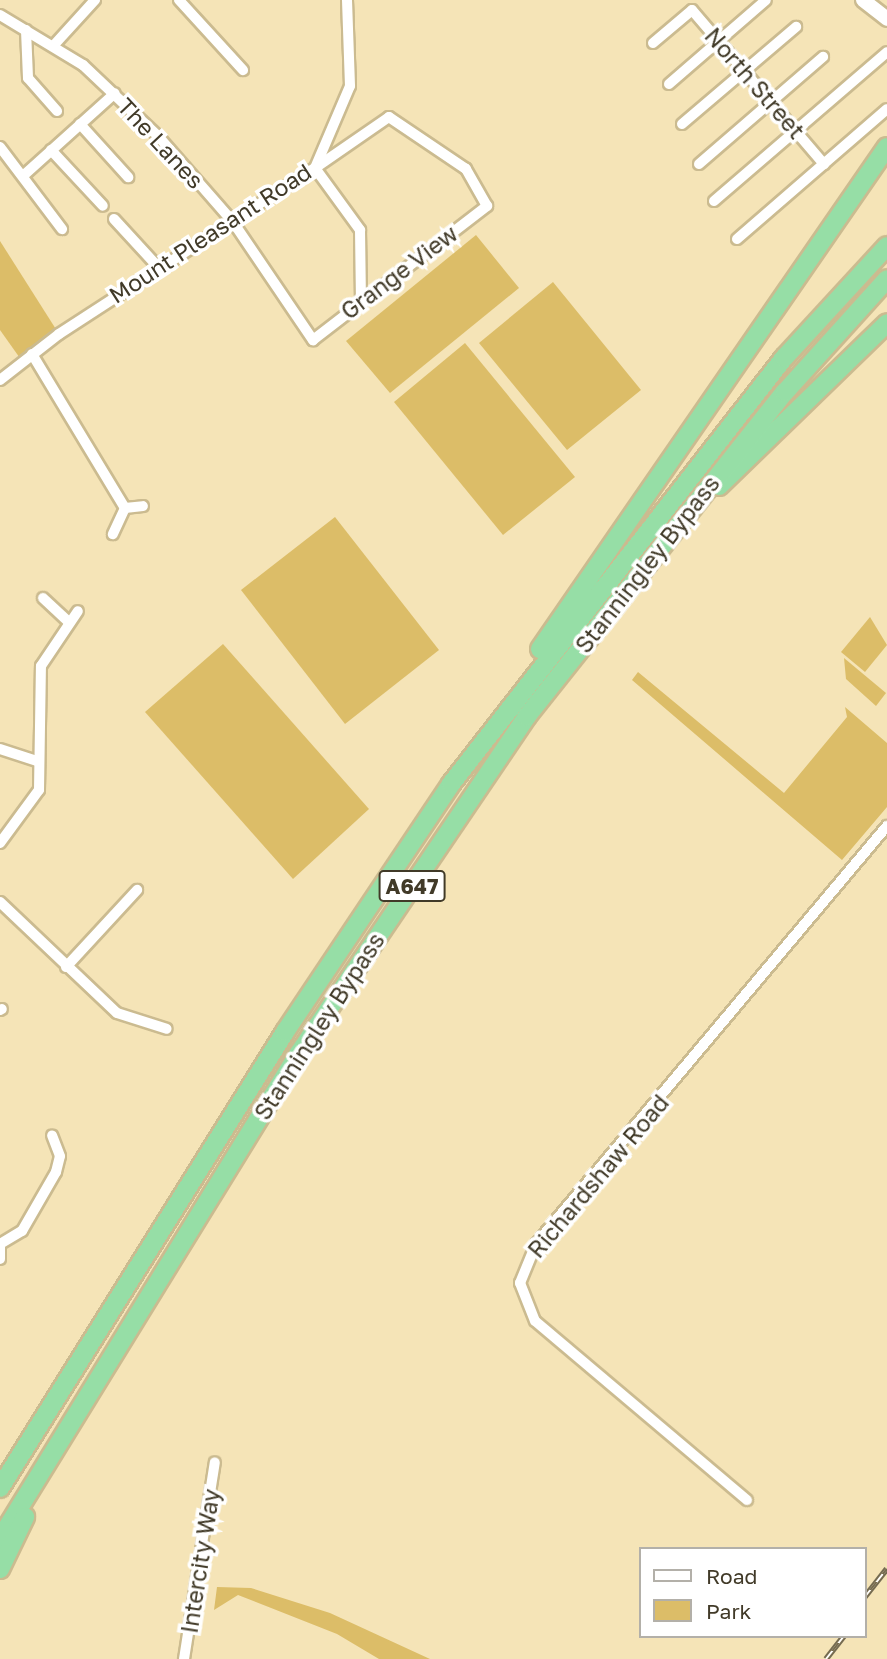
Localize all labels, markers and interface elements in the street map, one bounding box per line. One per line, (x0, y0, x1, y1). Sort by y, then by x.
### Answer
street label: North Street (699, 22, 811, 144)
street label: The Lanes (112, 92, 210, 194)
street label: Mount Pleasant Road (104, 157, 316, 309)
street label: Grange View (335, 219, 463, 325)
street label: Stanningley Bypass (569, 470, 725, 658)
road number: A647 (377, 868, 447, 903)
street label: Stanningley Bypass (248, 927, 390, 1125)
street label: Richardshaw Road (522, 1089, 674, 1263)
street label: Intercity Way (175, 1487, 225, 1635)
legend (638, 1547, 866, 1638)
text: Road (706, 1563, 757, 1589)
text: Park (706, 1598, 751, 1624)

